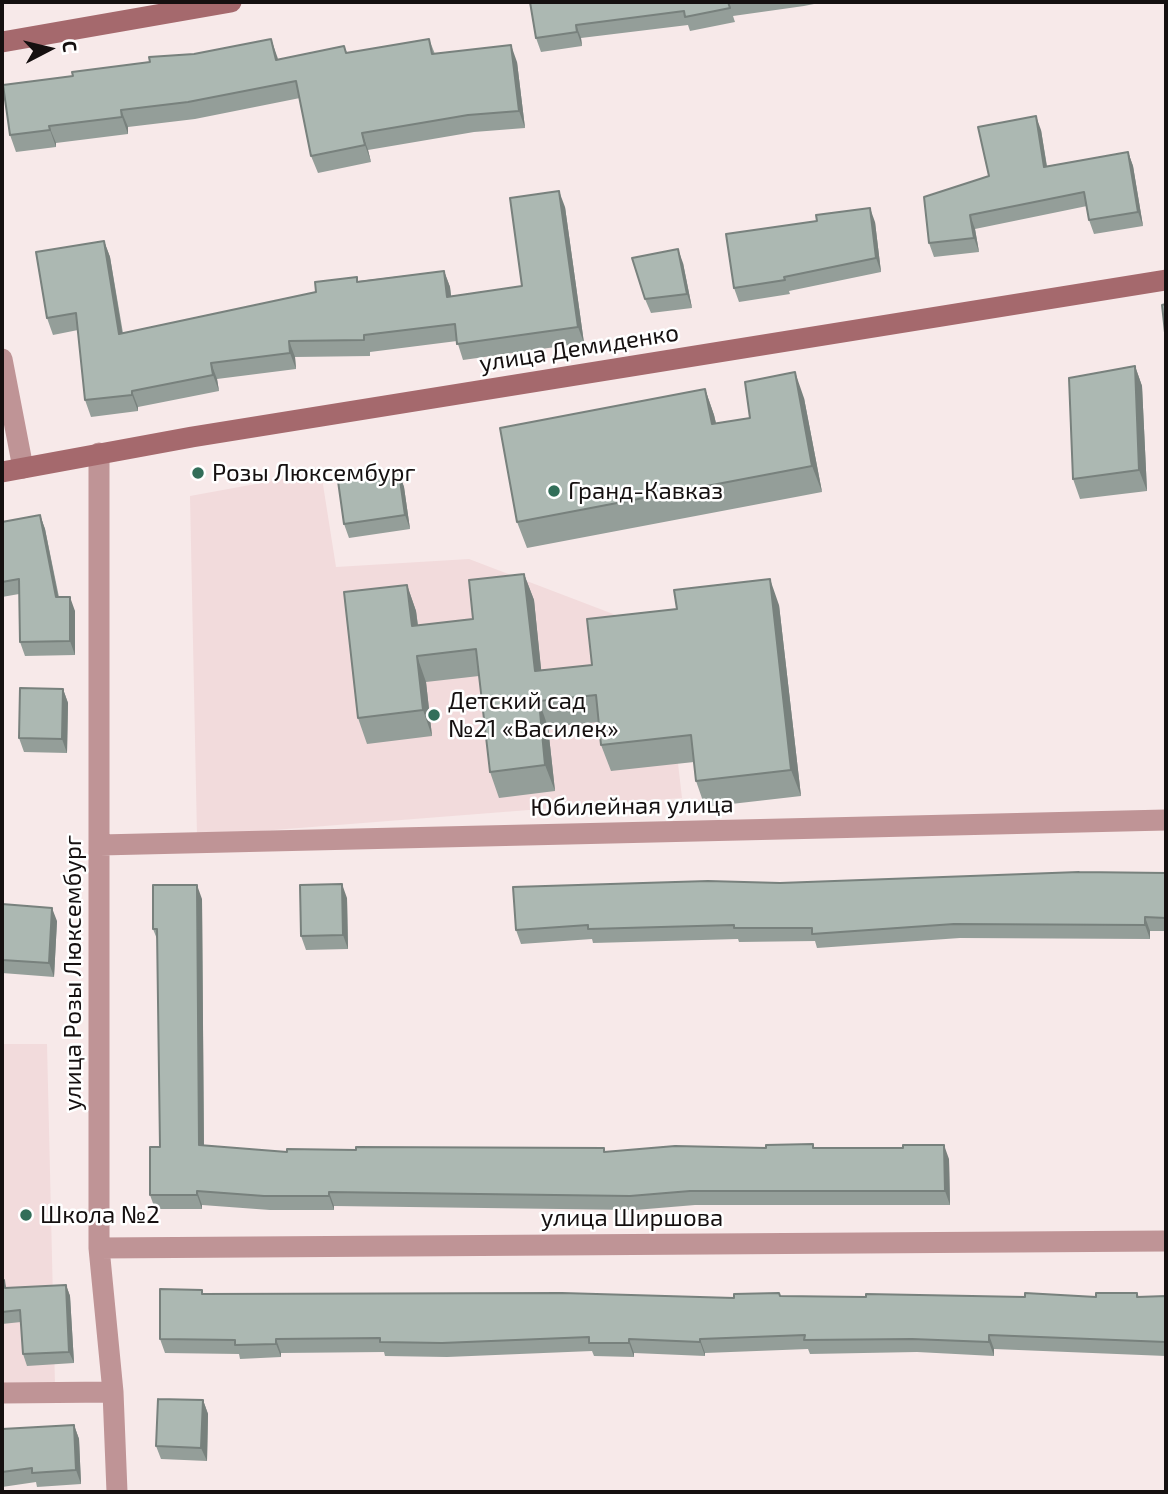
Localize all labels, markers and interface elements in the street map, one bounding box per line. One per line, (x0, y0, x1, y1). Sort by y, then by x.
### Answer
north arrow (14, 14, 84, 84)
text: С (58, 39, 82, 53)
street label: улица Демиденко (477, 318, 681, 378)
place label: Розы Люксембург (212, 459, 416, 487)
marker: Розы Люксембург (190, 465, 206, 481)
place label: Гранд-Кавказ (568, 477, 723, 505)
marker: Гранд-Кавказ (546, 483, 562, 499)
place label: Детский сад №21 «Василек» (448, 687, 619, 743)
marker: Детский сад №21 «Василек» (426, 707, 442, 723)
street label: Юбилейная улица (530, 790, 734, 822)
street label: улица Розы Люксембург (59, 835, 87, 1111)
place label: Школа №2 (40, 1201, 160, 1229)
street label: улица Ширшова (541, 1204, 723, 1232)
marker: Школа №2 (18, 1207, 34, 1223)

